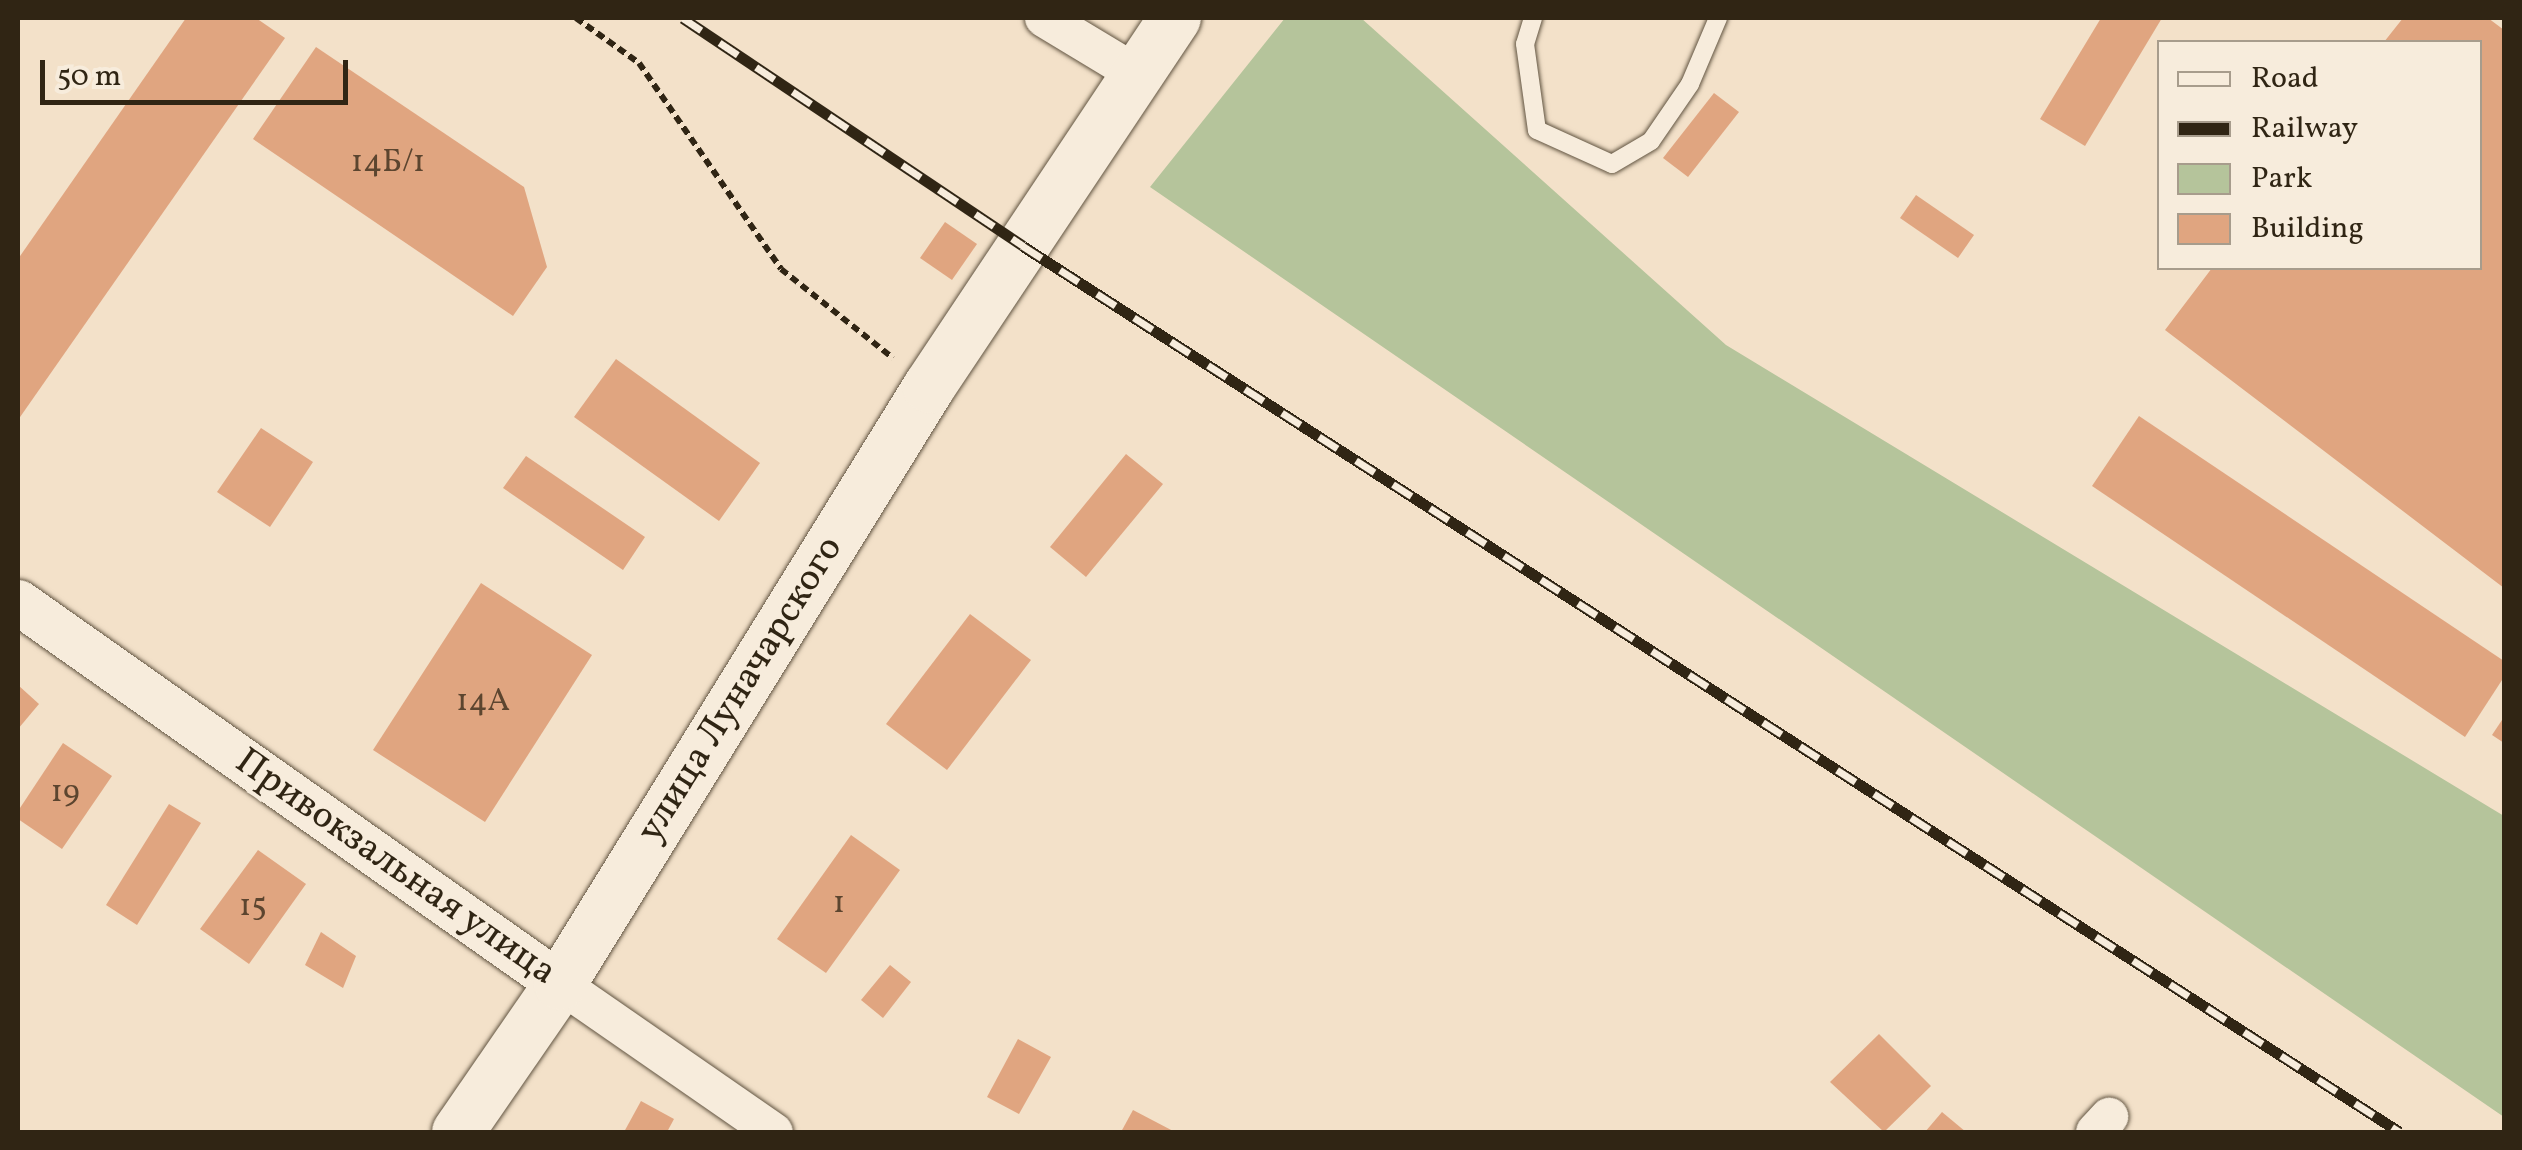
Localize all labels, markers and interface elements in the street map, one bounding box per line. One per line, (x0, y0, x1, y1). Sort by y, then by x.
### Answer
scale bar (45, 40, 352, 102)
legend (2157, 40, 2482, 270)
text: 50 m (57, 56, 121, 98)
text: Road (2251, 58, 2319, 100)
text: Railway (2251, 108, 2358, 150)
house number: 14Б/1 (351, 144, 425, 182)
text: Park (2251, 158, 2312, 200)
text: Building (2251, 208, 2364, 250)
street label: улица Луначарского (628, 529, 854, 851)
house number: 14А (456, 683, 510, 721)
street label: Привокзальная улица (225, 740, 565, 996)
house number: 19 (50, 774, 80, 812)
house number: 1 (833, 885, 845, 923)
house number: 15 (239, 888, 267, 926)

